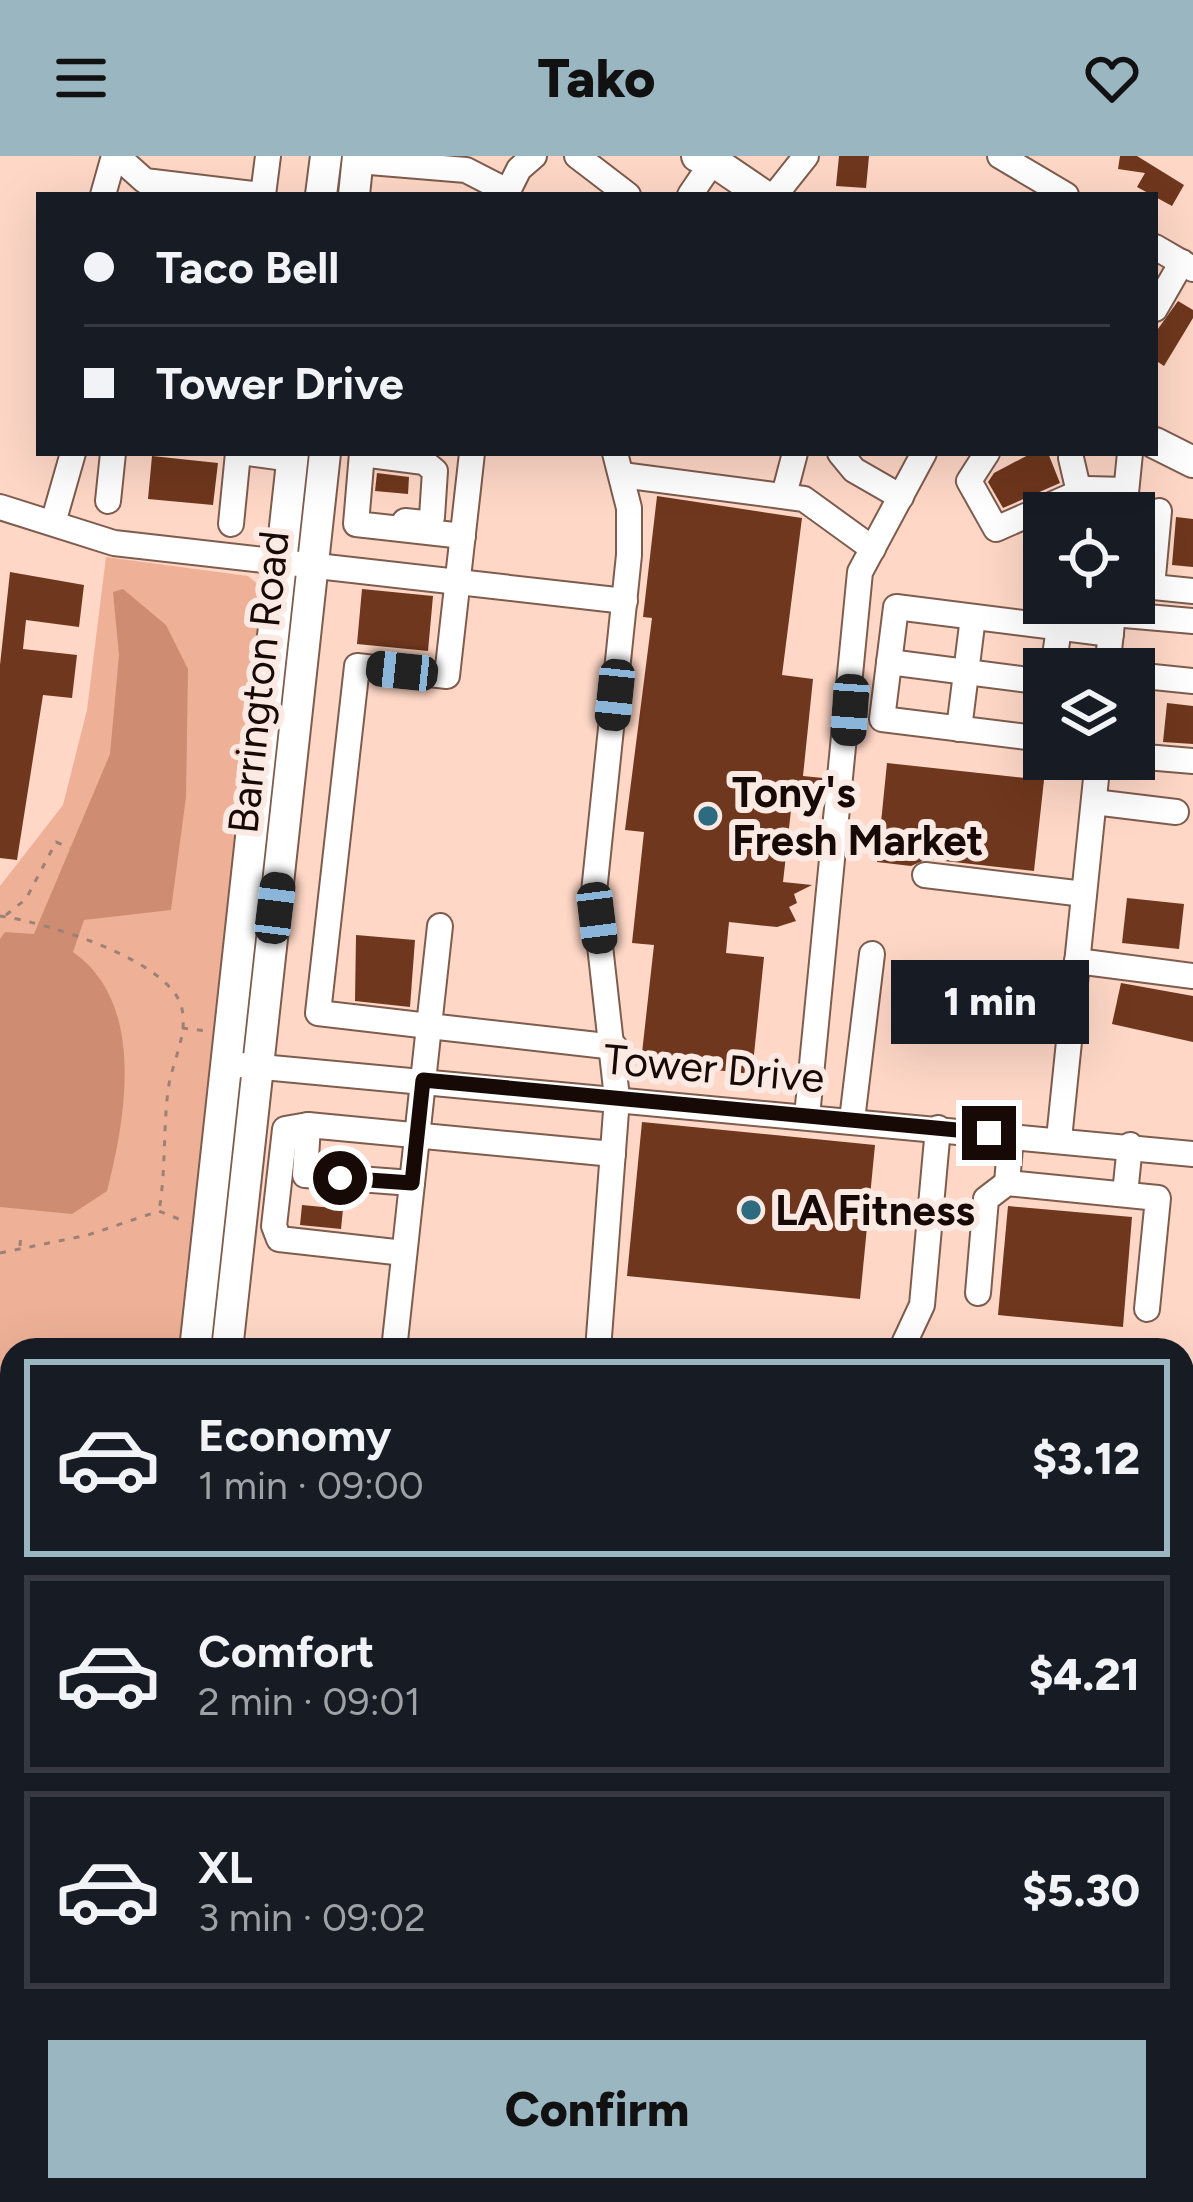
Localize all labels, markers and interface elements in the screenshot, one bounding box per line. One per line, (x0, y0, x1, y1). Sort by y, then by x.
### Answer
icon: menu (48, 45, 114, 111)
icon: heart (1079, 45, 1145, 111)
text: Tako (538, 46, 655, 111)
text: Taco Bell (156, 240, 339, 294)
text: Tower Drive (156, 356, 404, 410)
map controls (1023, 492, 1155, 780)
button: locate (1023, 492, 1155, 624)
street label: Barrington Road (217, 528, 300, 836)
button: layers (1023, 648, 1155, 780)
car (364, 649, 440, 693)
car (593, 657, 637, 733)
car (830, 673, 870, 747)
place label: Tony's Fresh Market (732, 767, 984, 866)
marker: Tony's Fresh Market (695, 803, 721, 829)
car (253, 870, 297, 946)
car (575, 880, 619, 956)
callout: 1 min (890, 959, 1088, 1043)
text: 1 min (943, 978, 1037, 1025)
street label: Tower Drive (601, 1033, 826, 1104)
route end (962, 1106, 1016, 1160)
route start (313, 1151, 367, 1205)
place label: LA Fitness (775, 1185, 975, 1236)
marker: LA Fitness (738, 1197, 764, 1223)
icon: car (54, 1404, 162, 1512)
text: Economy (198, 1408, 391, 1462)
text: $3.12 (1032, 1431, 1140, 1485)
text: 1 min · 09:00 (198, 1462, 424, 1509)
icon: car (54, 1620, 162, 1728)
text: Comfort (198, 1624, 374, 1678)
text: $4.21 (1029, 1647, 1140, 1701)
text: 2 min · 09:01 (198, 1678, 421, 1725)
icon: car (54, 1836, 162, 1944)
text: XL (198, 1840, 253, 1894)
text: $5.30 (1022, 1863, 1140, 1917)
text: 3 min · 09:02 (198, 1894, 426, 1941)
button: Confirm (48, 2040, 1146, 2178)

